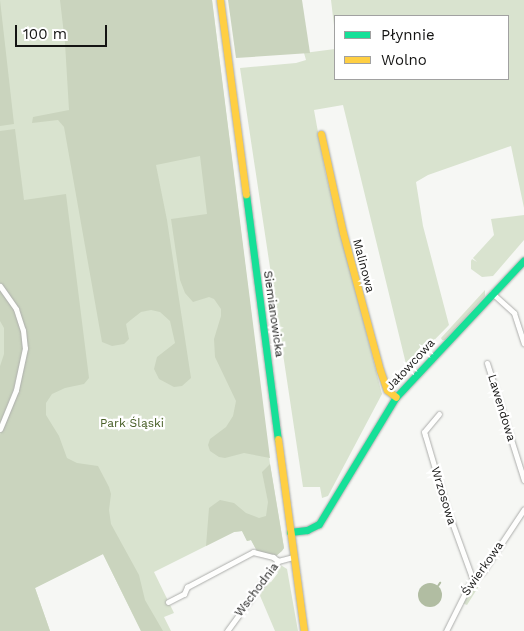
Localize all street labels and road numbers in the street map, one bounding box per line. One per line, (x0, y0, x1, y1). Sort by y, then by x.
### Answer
street label: Malinowa (349, 238, 377, 294)
street label: Siemianowicka (260, 270, 286, 358)
street label: Jałowcowa (384, 336, 438, 394)
street label: Lawendowa (484, 373, 518, 443)
street label: Wrzosowa (427, 465, 459, 527)
street label: Świerkowa (459, 539, 507, 599)
street label: Wschodnia (232, 560, 282, 620)

